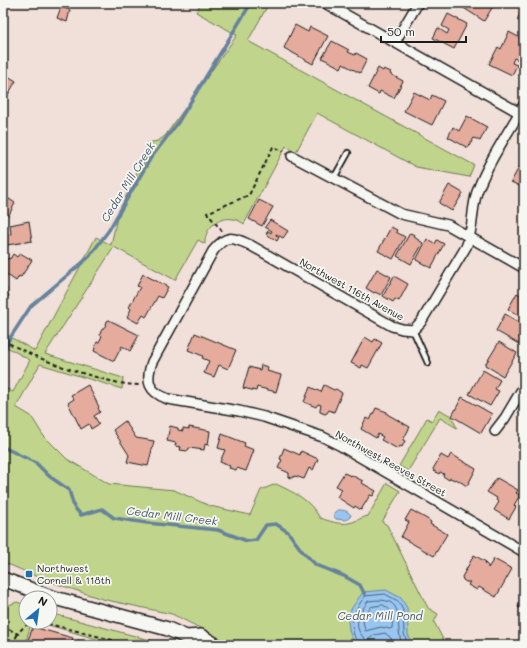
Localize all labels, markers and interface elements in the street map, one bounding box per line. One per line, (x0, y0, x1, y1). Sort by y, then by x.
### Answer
scale bar (381, 18, 466, 44)
text: 50 m (387, 23, 415, 39)
water label: Cedar Mill Creek (97, 139, 158, 225)
street label: Northwest 116th Avenue (297, 254, 407, 324)
street label: Northwest Reeves Street (333, 427, 449, 499)
water label: Cedar Mill Creek (126, 502, 219, 529)
place label: Northwest Cornell & 118th (37, 561, 111, 587)
marker: Northwest Cornell & 118th (24, 569, 34, 579)
north arrow (18, 590, 58, 630)
text: N (36, 592, 50, 609)
water label: Cedar Mill Pond (337, 608, 424, 623)

